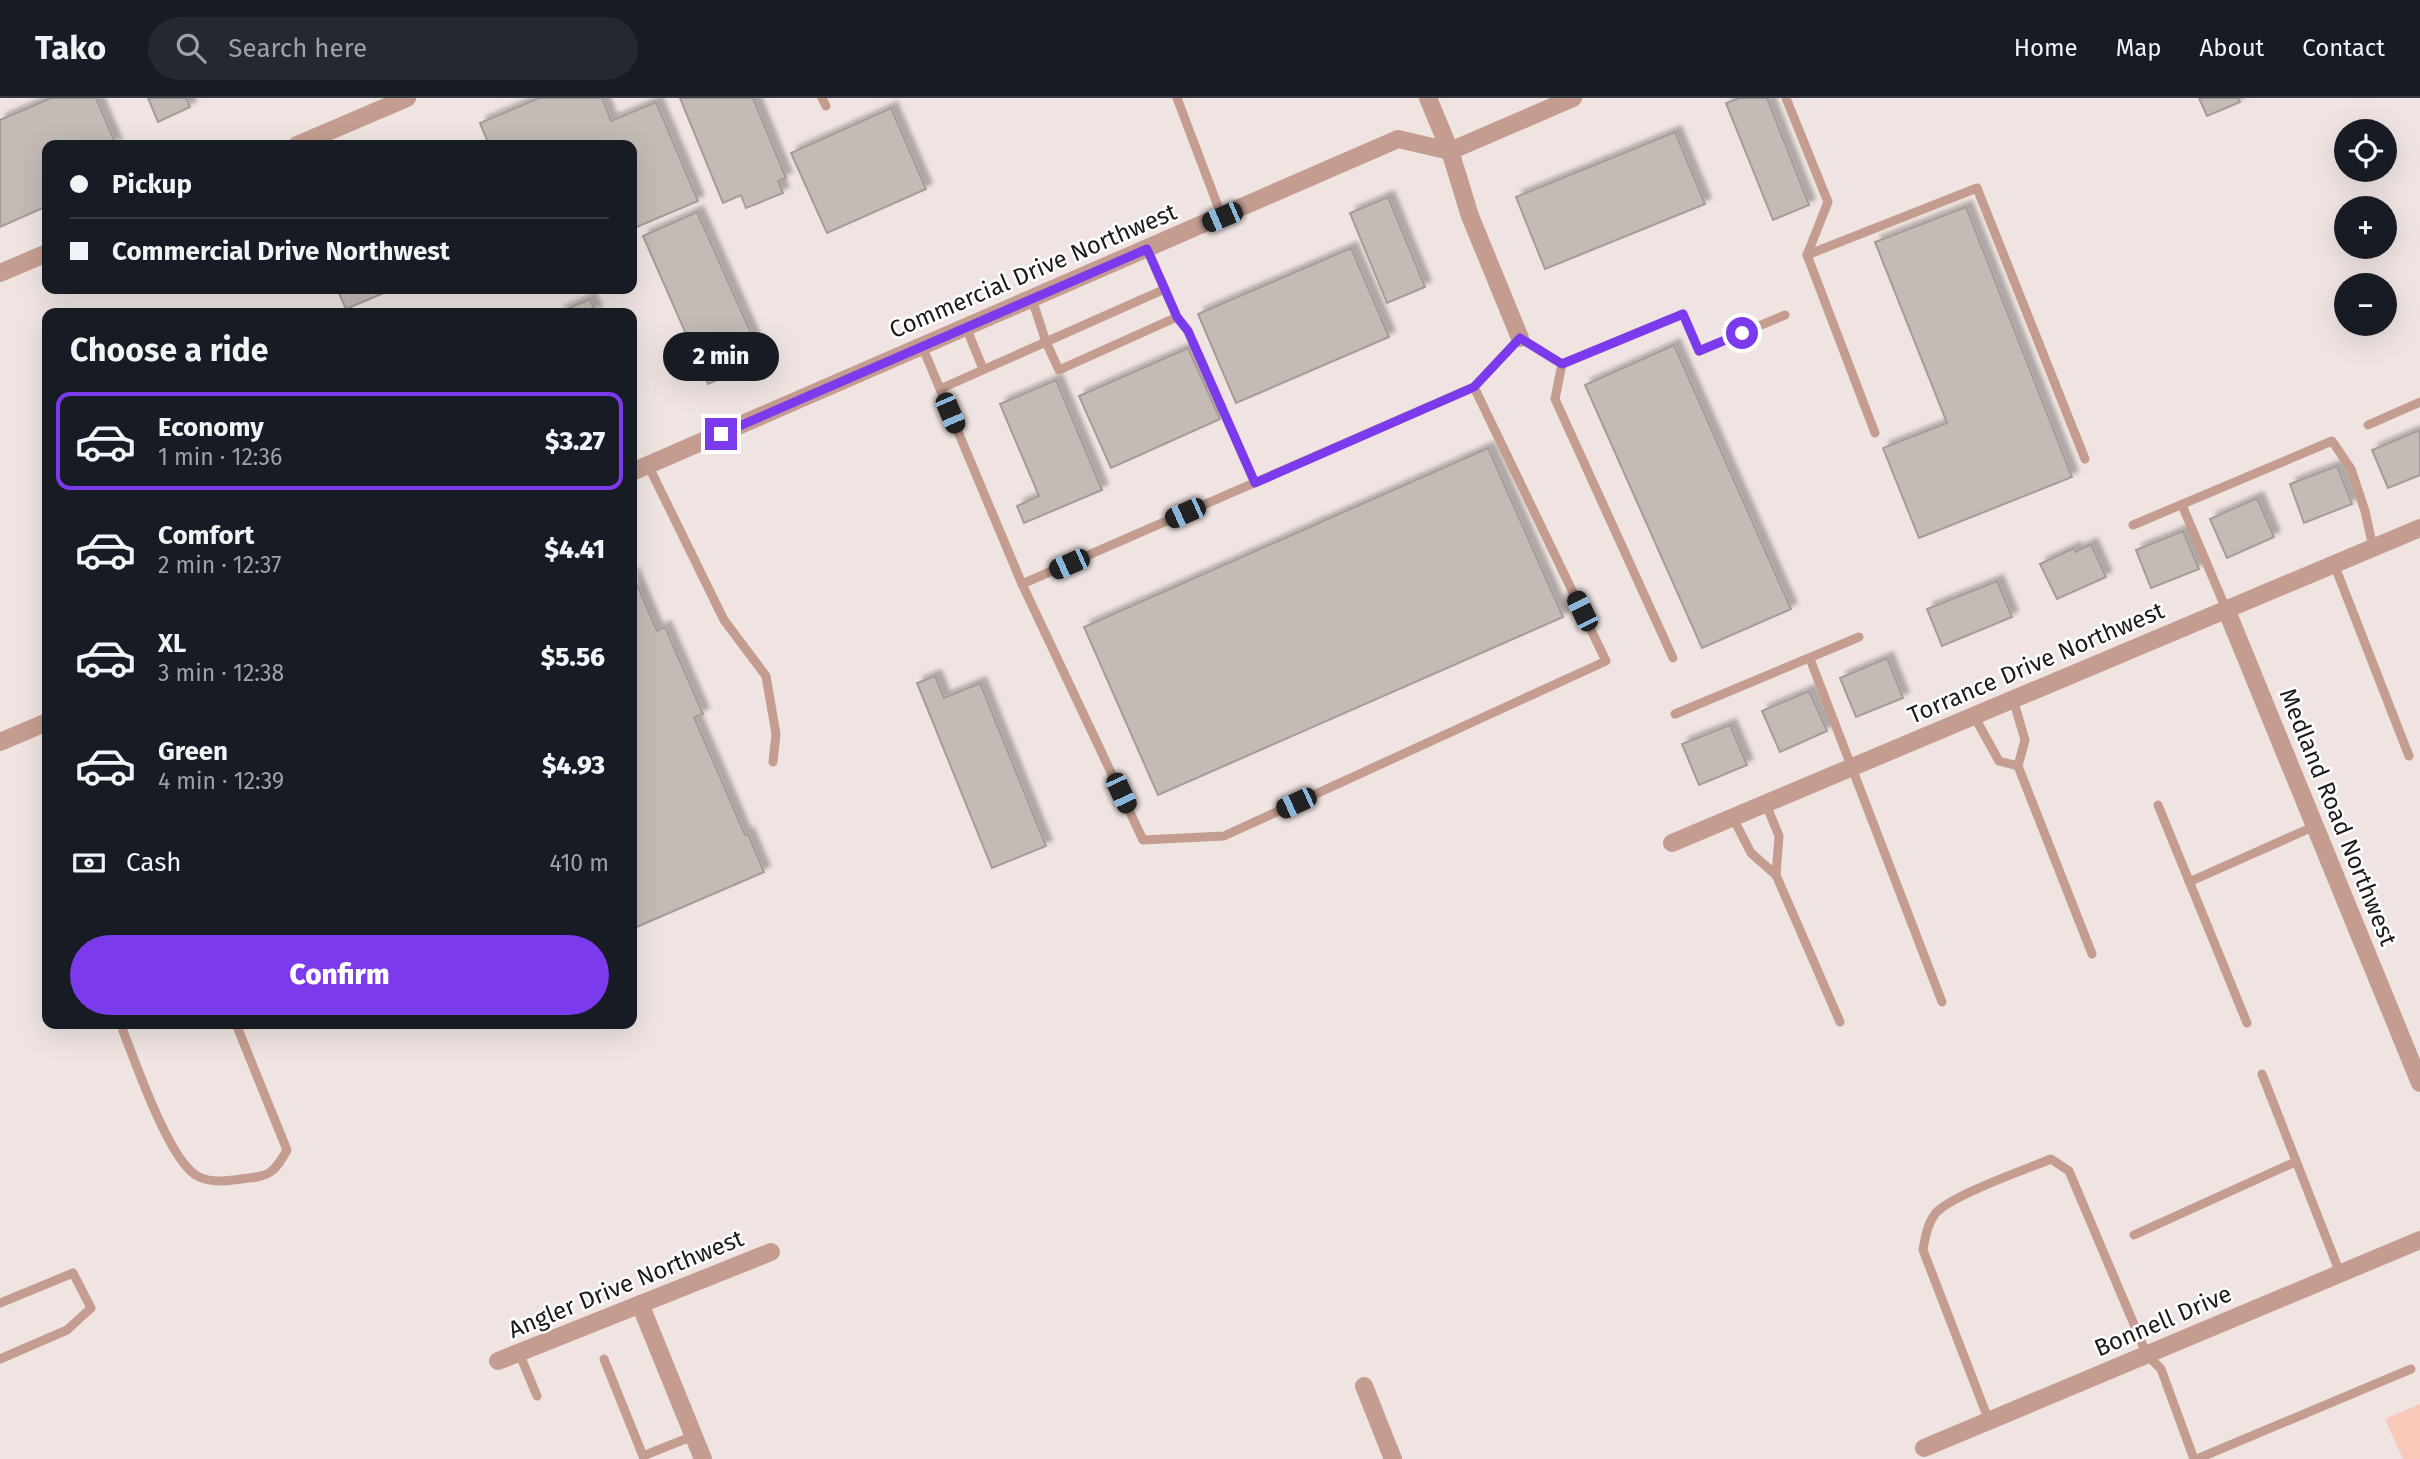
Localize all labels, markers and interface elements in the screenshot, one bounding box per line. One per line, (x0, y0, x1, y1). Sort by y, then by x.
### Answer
search box (148, 17, 638, 80)
text: Tako (35, 28, 106, 68)
icon: search (172, 29, 210, 67)
text: Search here (228, 33, 367, 64)
text: Home (2014, 34, 2078, 62)
text: Map (2116, 34, 2162, 62)
text: About (2200, 34, 2264, 62)
text: Contact (2302, 34, 2385, 62)
map controls (2334, 119, 2397, 336)
button: locate (2334, 119, 2397, 182)
text: Pickup (112, 169, 192, 200)
button: + (2334, 196, 2397, 259)
street label: Commercial Drive Northwest (885, 198, 1181, 344)
car (1199, 199, 1246, 235)
text: Commercial Drive Northwest (112, 236, 450, 267)
button: − (2334, 273, 2397, 336)
route start (1726, 317, 1758, 349)
text: Choose a ride (70, 331, 268, 369)
callout: 2 min (663, 332, 779, 382)
text: 2 min (693, 342, 749, 370)
car (933, 390, 968, 436)
icon: car (74, 410, 137, 473)
text: Economy (158, 412, 264, 443)
route end (705, 418, 737, 450)
text: $3.27 (545, 426, 605, 457)
text: 1 min · 12:36 (158, 443, 282, 471)
car (1162, 495, 1209, 531)
icon: car (74, 518, 137, 581)
text: Comfort (158, 520, 254, 551)
text: $4.41 (545, 534, 605, 565)
car (1046, 546, 1093, 582)
text: 2 min · 12:37 (158, 551, 282, 579)
car (1564, 588, 1601, 634)
street label: Torrance Drive Northwest (1904, 596, 2169, 730)
icon: car (74, 626, 137, 689)
text: XL (158, 628, 186, 659)
text: $5.56 (541, 642, 605, 673)
text: 3 min · 12:38 (158, 659, 284, 687)
street label: Medland Road Northwest (2273, 684, 2403, 950)
icon: car (74, 734, 137, 797)
text: Green (158, 736, 228, 767)
text: $4.93 (542, 750, 605, 781)
text: 4 min · 12:39 (158, 767, 284, 795)
car (1103, 770, 1140, 816)
car (1273, 785, 1320, 821)
icon: cash (70, 844, 108, 882)
text: Cash (126, 847, 182, 878)
text: 410 m (549, 849, 609, 877)
button: Confirm (70, 935, 609, 1015)
street label: Angler Drive Northwest (504, 1224, 748, 1344)
street label: Bonnell Drive (2090, 1279, 2236, 1363)

